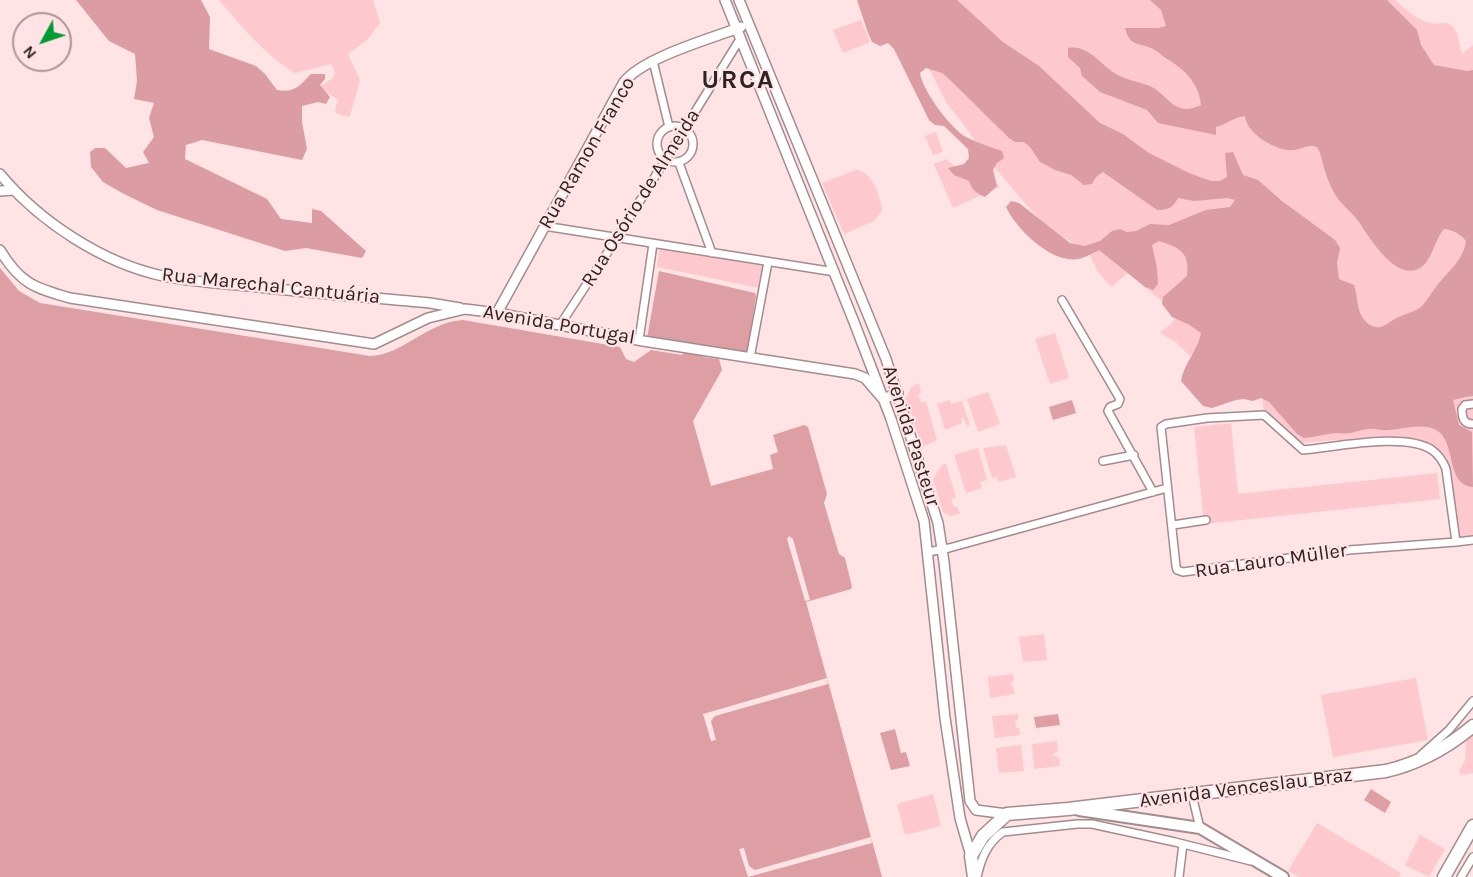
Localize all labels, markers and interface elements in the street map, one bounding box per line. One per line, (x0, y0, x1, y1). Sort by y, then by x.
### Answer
north arrow (12, 12, 72, 72)
text: N (18, 42, 40, 63)
district label: URCA (701, 65, 775, 97)
street label: Rua Ramon Franco (534, 73, 640, 233)
street label: Rua Osório de Almeida (576, 105, 706, 291)
street label: Rua Marechal Cantuária (161, 263, 381, 309)
street label: Avenida Portugal (481, 300, 637, 350)
street label: Avenida Pasteur (877, 363, 945, 509)
street label: Rua Lauro Müller (1193, 538, 1349, 584)
street label: Avenida Venceslau Braz (1138, 763, 1354, 813)

